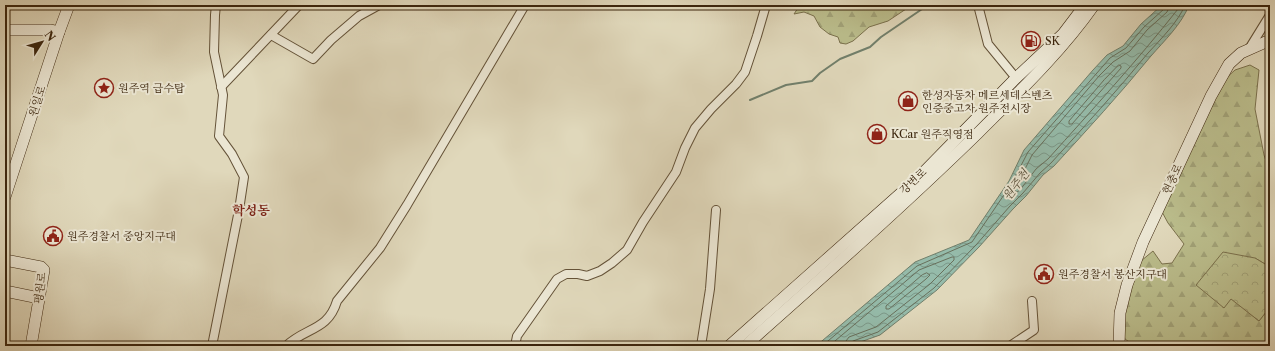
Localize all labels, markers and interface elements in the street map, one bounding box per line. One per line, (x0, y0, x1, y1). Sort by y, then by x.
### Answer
north arrow (22, 22, 62, 62)
text: N (42, 28, 59, 44)
fuel station icon: SK (1020, 30, 1042, 52)
place label: SK (1045, 34, 1061, 48)
place icon: 원주역 급수탑 (93, 77, 115, 99)
place label: 원주역 급수탑 (118, 81, 185, 95)
street label: 원일로 (25, 83, 49, 118)
place label: 한성자동차 메르세데스벤츠 인증중고차 원주전시장 (922, 88, 1053, 115)
shop icon: 한성자동차 메르세데스벤츠 인증중고차 원주전시장 (897, 90, 919, 112)
shop icon: KCar 원주직영점 (866, 123, 888, 145)
place label: KCar 원주직영점 (891, 127, 974, 141)
street label: 현충로 (1159, 161, 1185, 196)
street label: 강변로 (897, 165, 930, 197)
water label: 원주천 (999, 165, 1033, 203)
district label: 학성동 (232, 202, 270, 218)
public building icon: 원주경찰서 중앙지구대 (42, 225, 64, 247)
place label: 원주경찰서 중앙지구대 (67, 229, 176, 243)
public building icon: 원주경찰서 봉산지구대 (1033, 263, 1055, 285)
place label: 원주경찰서 봉산지구대 (1058, 267, 1167, 281)
street label: 평원로 (31, 271, 49, 305)

